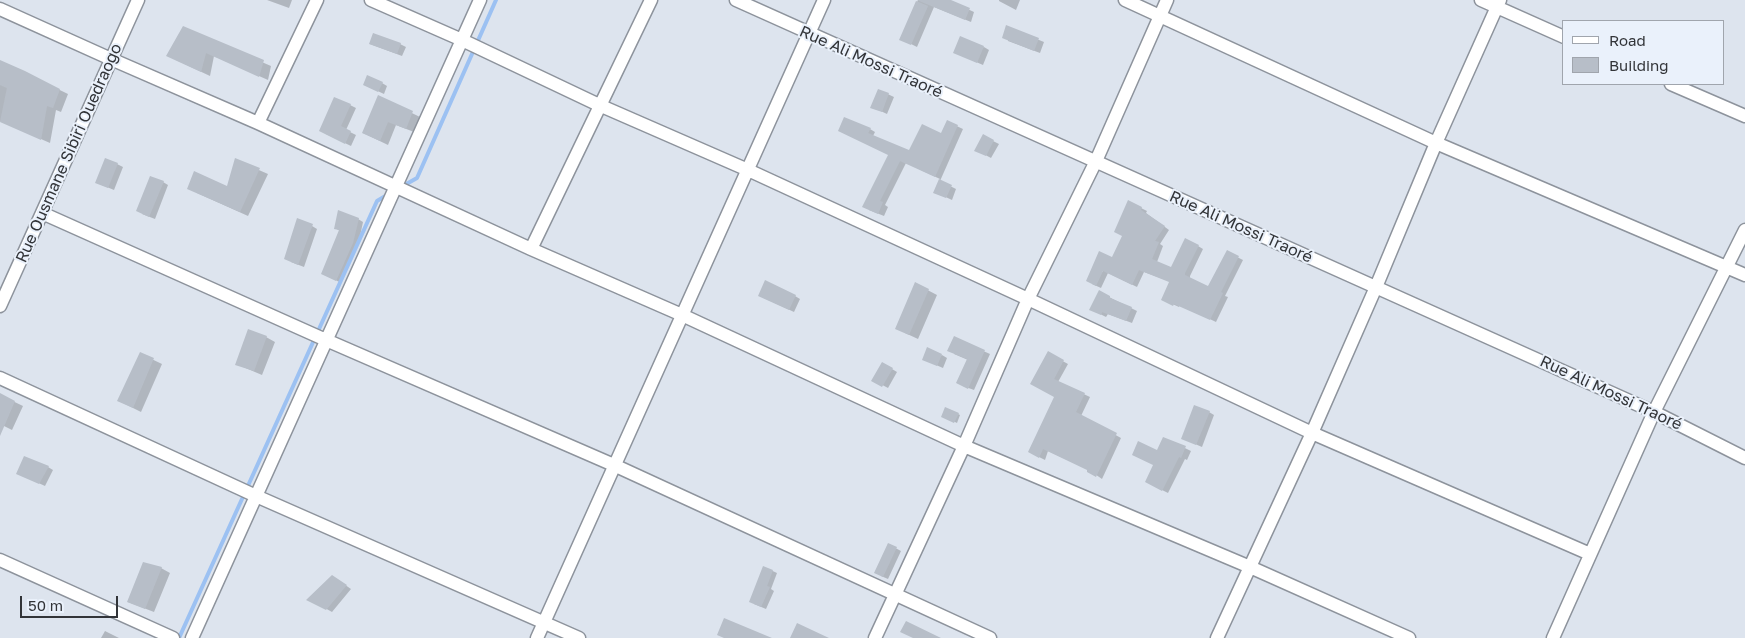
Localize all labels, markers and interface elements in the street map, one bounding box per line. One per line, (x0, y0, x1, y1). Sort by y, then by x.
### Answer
legend (1562, 20, 1725, 85)
street label: Rue Ali Mossi Traoré (797, 22, 945, 102)
text: Road (1609, 31, 1646, 49)
street label: Rue Ousmane Sibiri Ouedraogo (12, 40, 126, 266)
text: Building (1609, 56, 1669, 74)
street label: Rue Ali Mossi Traoré (1167, 187, 1315, 267)
street label: Rue Ali Mossi Traoré (1537, 352, 1685, 434)
scale bar (22, 586, 120, 618)
text: 50 m (28, 596, 63, 614)

